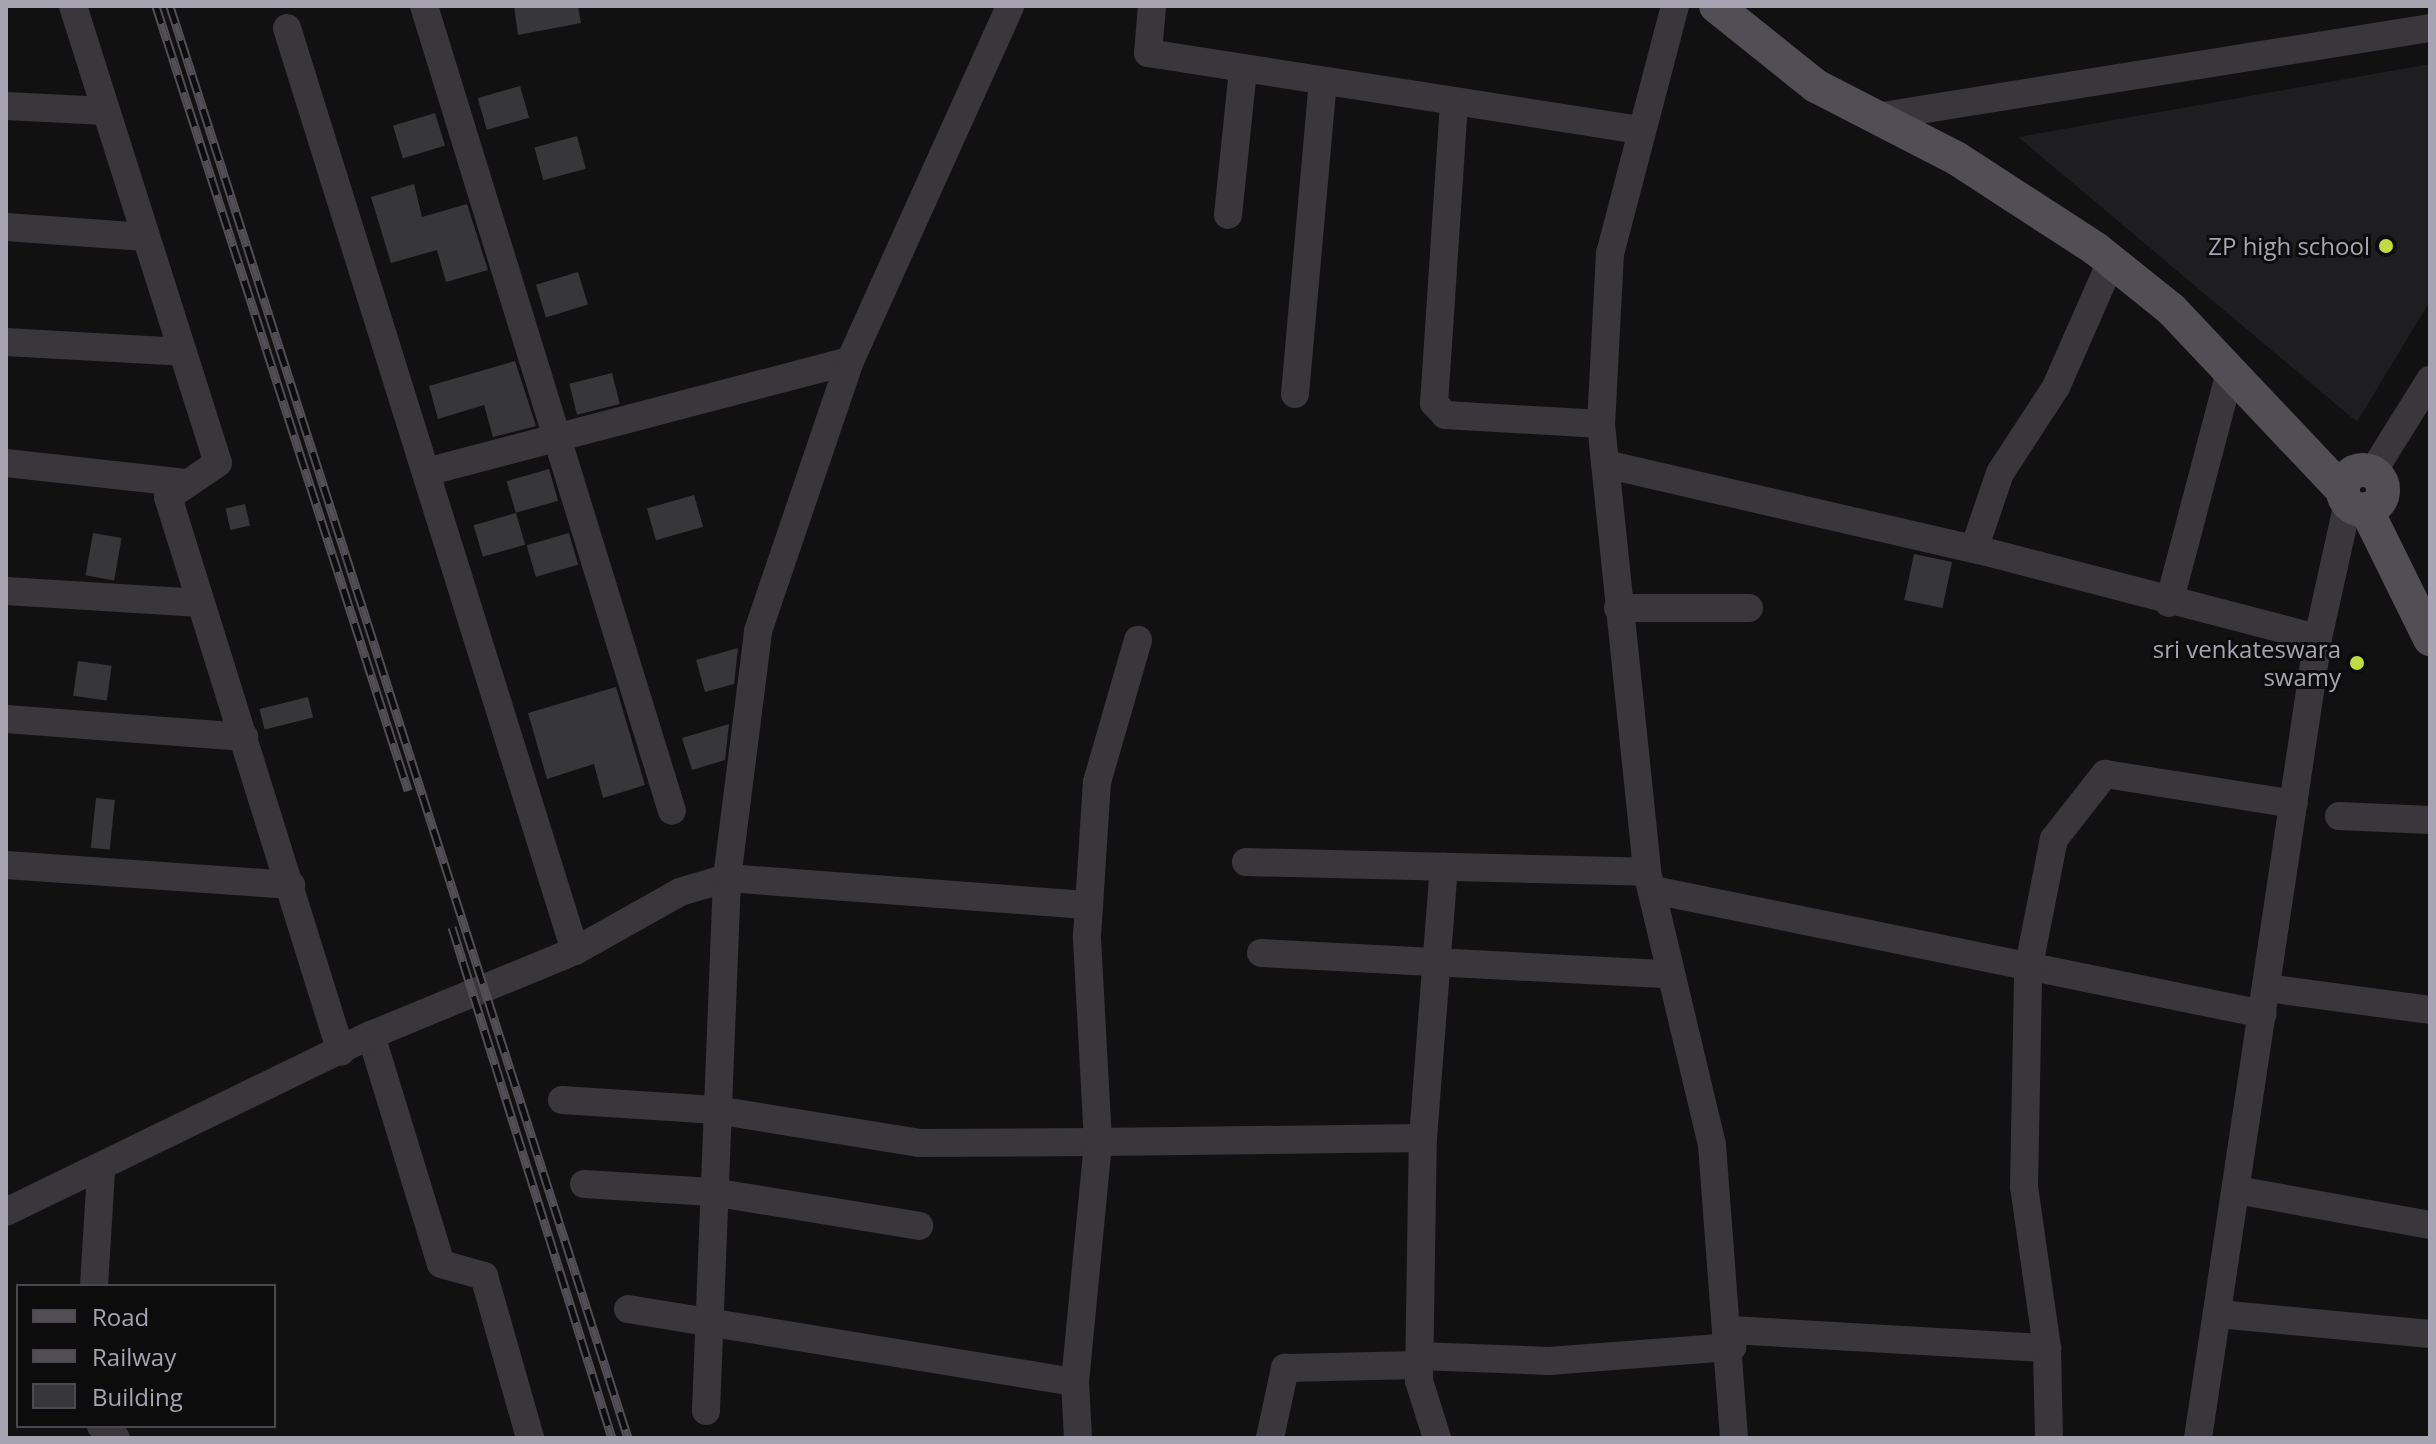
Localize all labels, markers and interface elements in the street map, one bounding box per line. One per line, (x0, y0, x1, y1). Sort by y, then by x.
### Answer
place label: ZP high school (2208, 232, 2370, 260)
marker: ZP high school (2377, 237, 2395, 255)
place label: sri venkateswara swamy (2153, 635, 2341, 691)
marker: sri venkateswara swamy (2348, 654, 2366, 672)
legend (16, 1284, 276, 1428)
text: Road (92, 1300, 149, 1333)
text: Railway (92, 1340, 176, 1373)
text: Building (92, 1380, 183, 1413)

